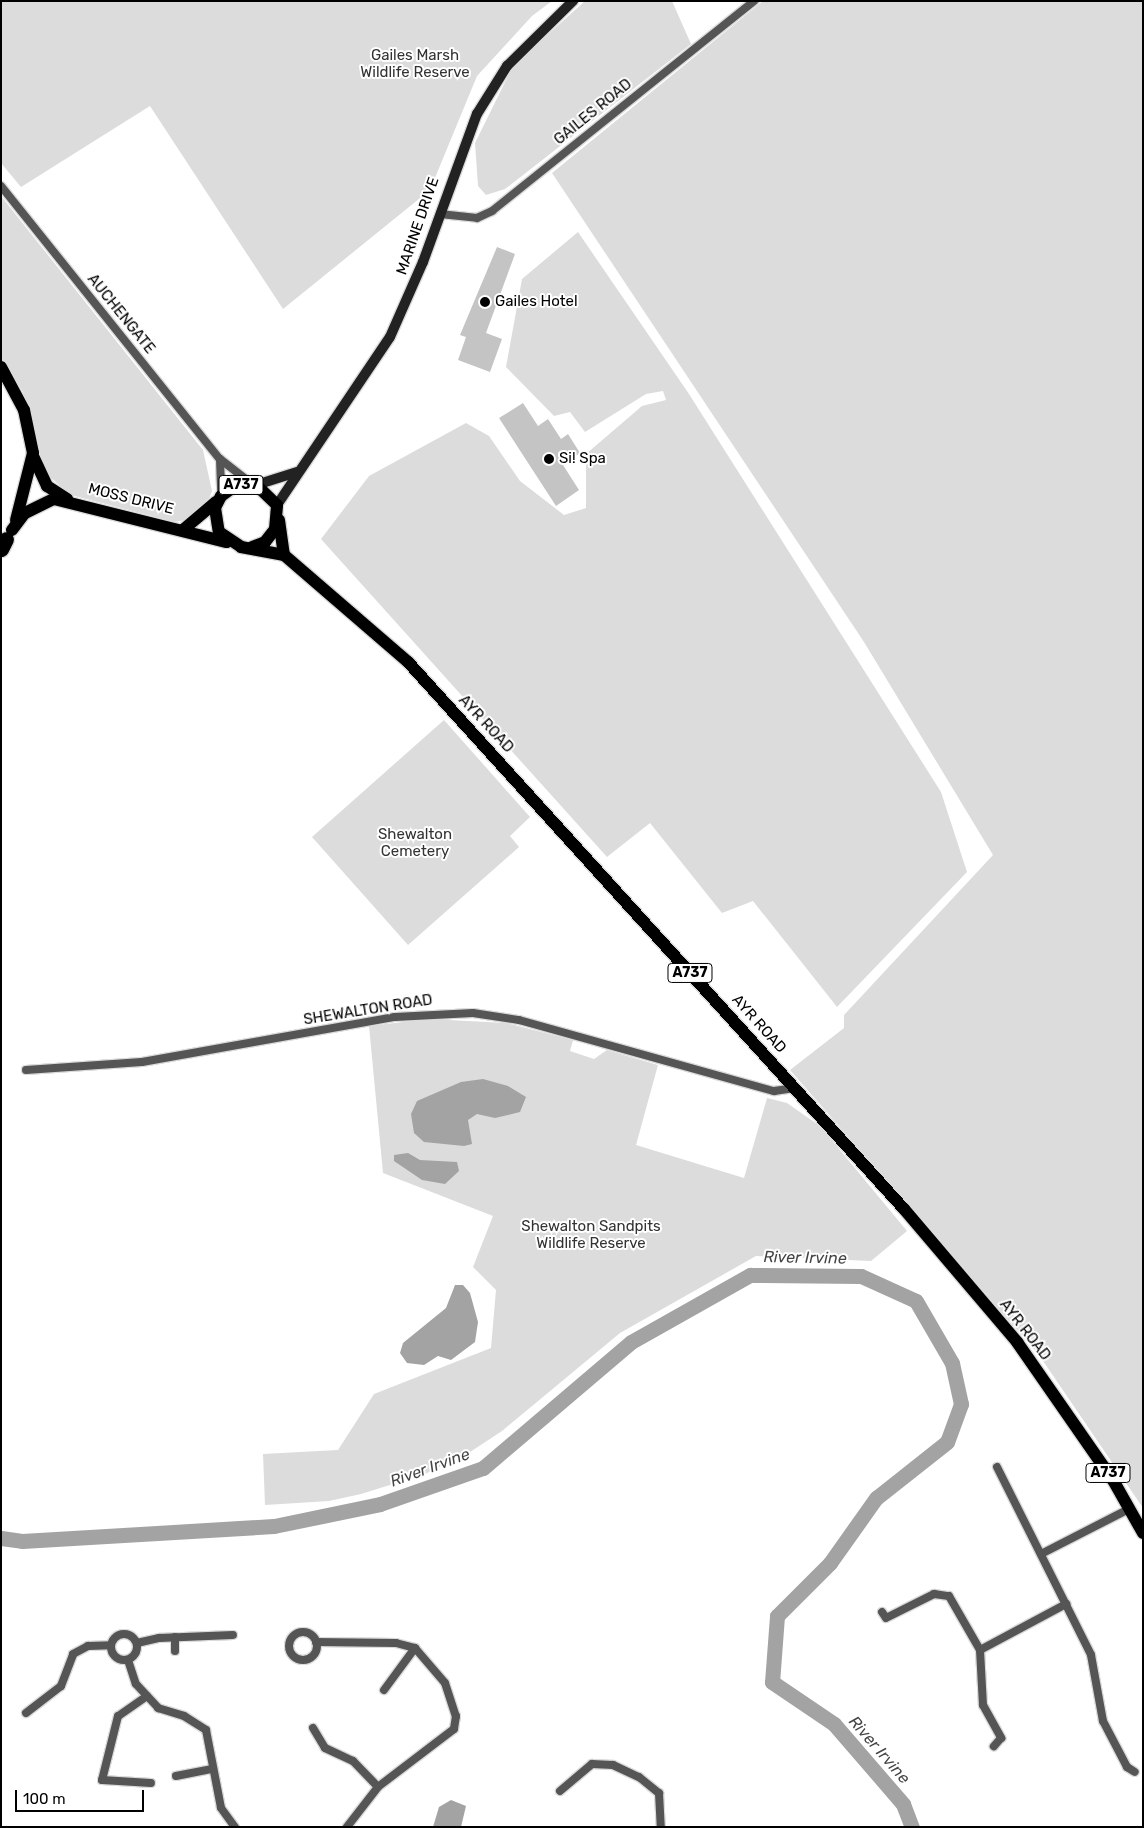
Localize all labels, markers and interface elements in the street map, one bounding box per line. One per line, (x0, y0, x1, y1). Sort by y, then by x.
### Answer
park label: Gailes Marsh Wildlife Reserve (360, 46, 470, 81)
street label: GAILES ROAD (550, 75, 636, 149)
street label: MARINE DRIVE (393, 175, 443, 277)
street label: AUCHENGATE (83, 271, 159, 357)
place label: Gailes Hotel (495, 293, 578, 311)
marker: Gailes Hotel (479, 296, 491, 308)
place label: Si! Spa (559, 450, 606, 468)
marker: Si! Spa (543, 453, 555, 465)
road number: A737 (217, 474, 265, 496)
street label: MOSS DRIVE (86, 480, 176, 518)
street label: AYR ROAD (455, 691, 517, 757)
park label: Shewalton Cemetery (378, 825, 452, 860)
road number: A737 (666, 961, 714, 984)
street label: SHEWALTON ROAD (302, 991, 434, 1029)
street label: AYR ROAD (728, 991, 790, 1057)
park label: Shewalton Sandpits Wildlife Reserve (521, 1217, 661, 1252)
water label: River Irvine (763, 1248, 847, 1268)
street label: AYR ROAD (996, 1296, 1054, 1364)
water label: River Irvine (387, 1445, 473, 1491)
road number: A737 (1084, 1462, 1132, 1485)
water label: River Irvine (844, 1712, 914, 1788)
scale bar (18, 1780, 146, 1812)
text: 100 m (23, 1790, 65, 1808)

